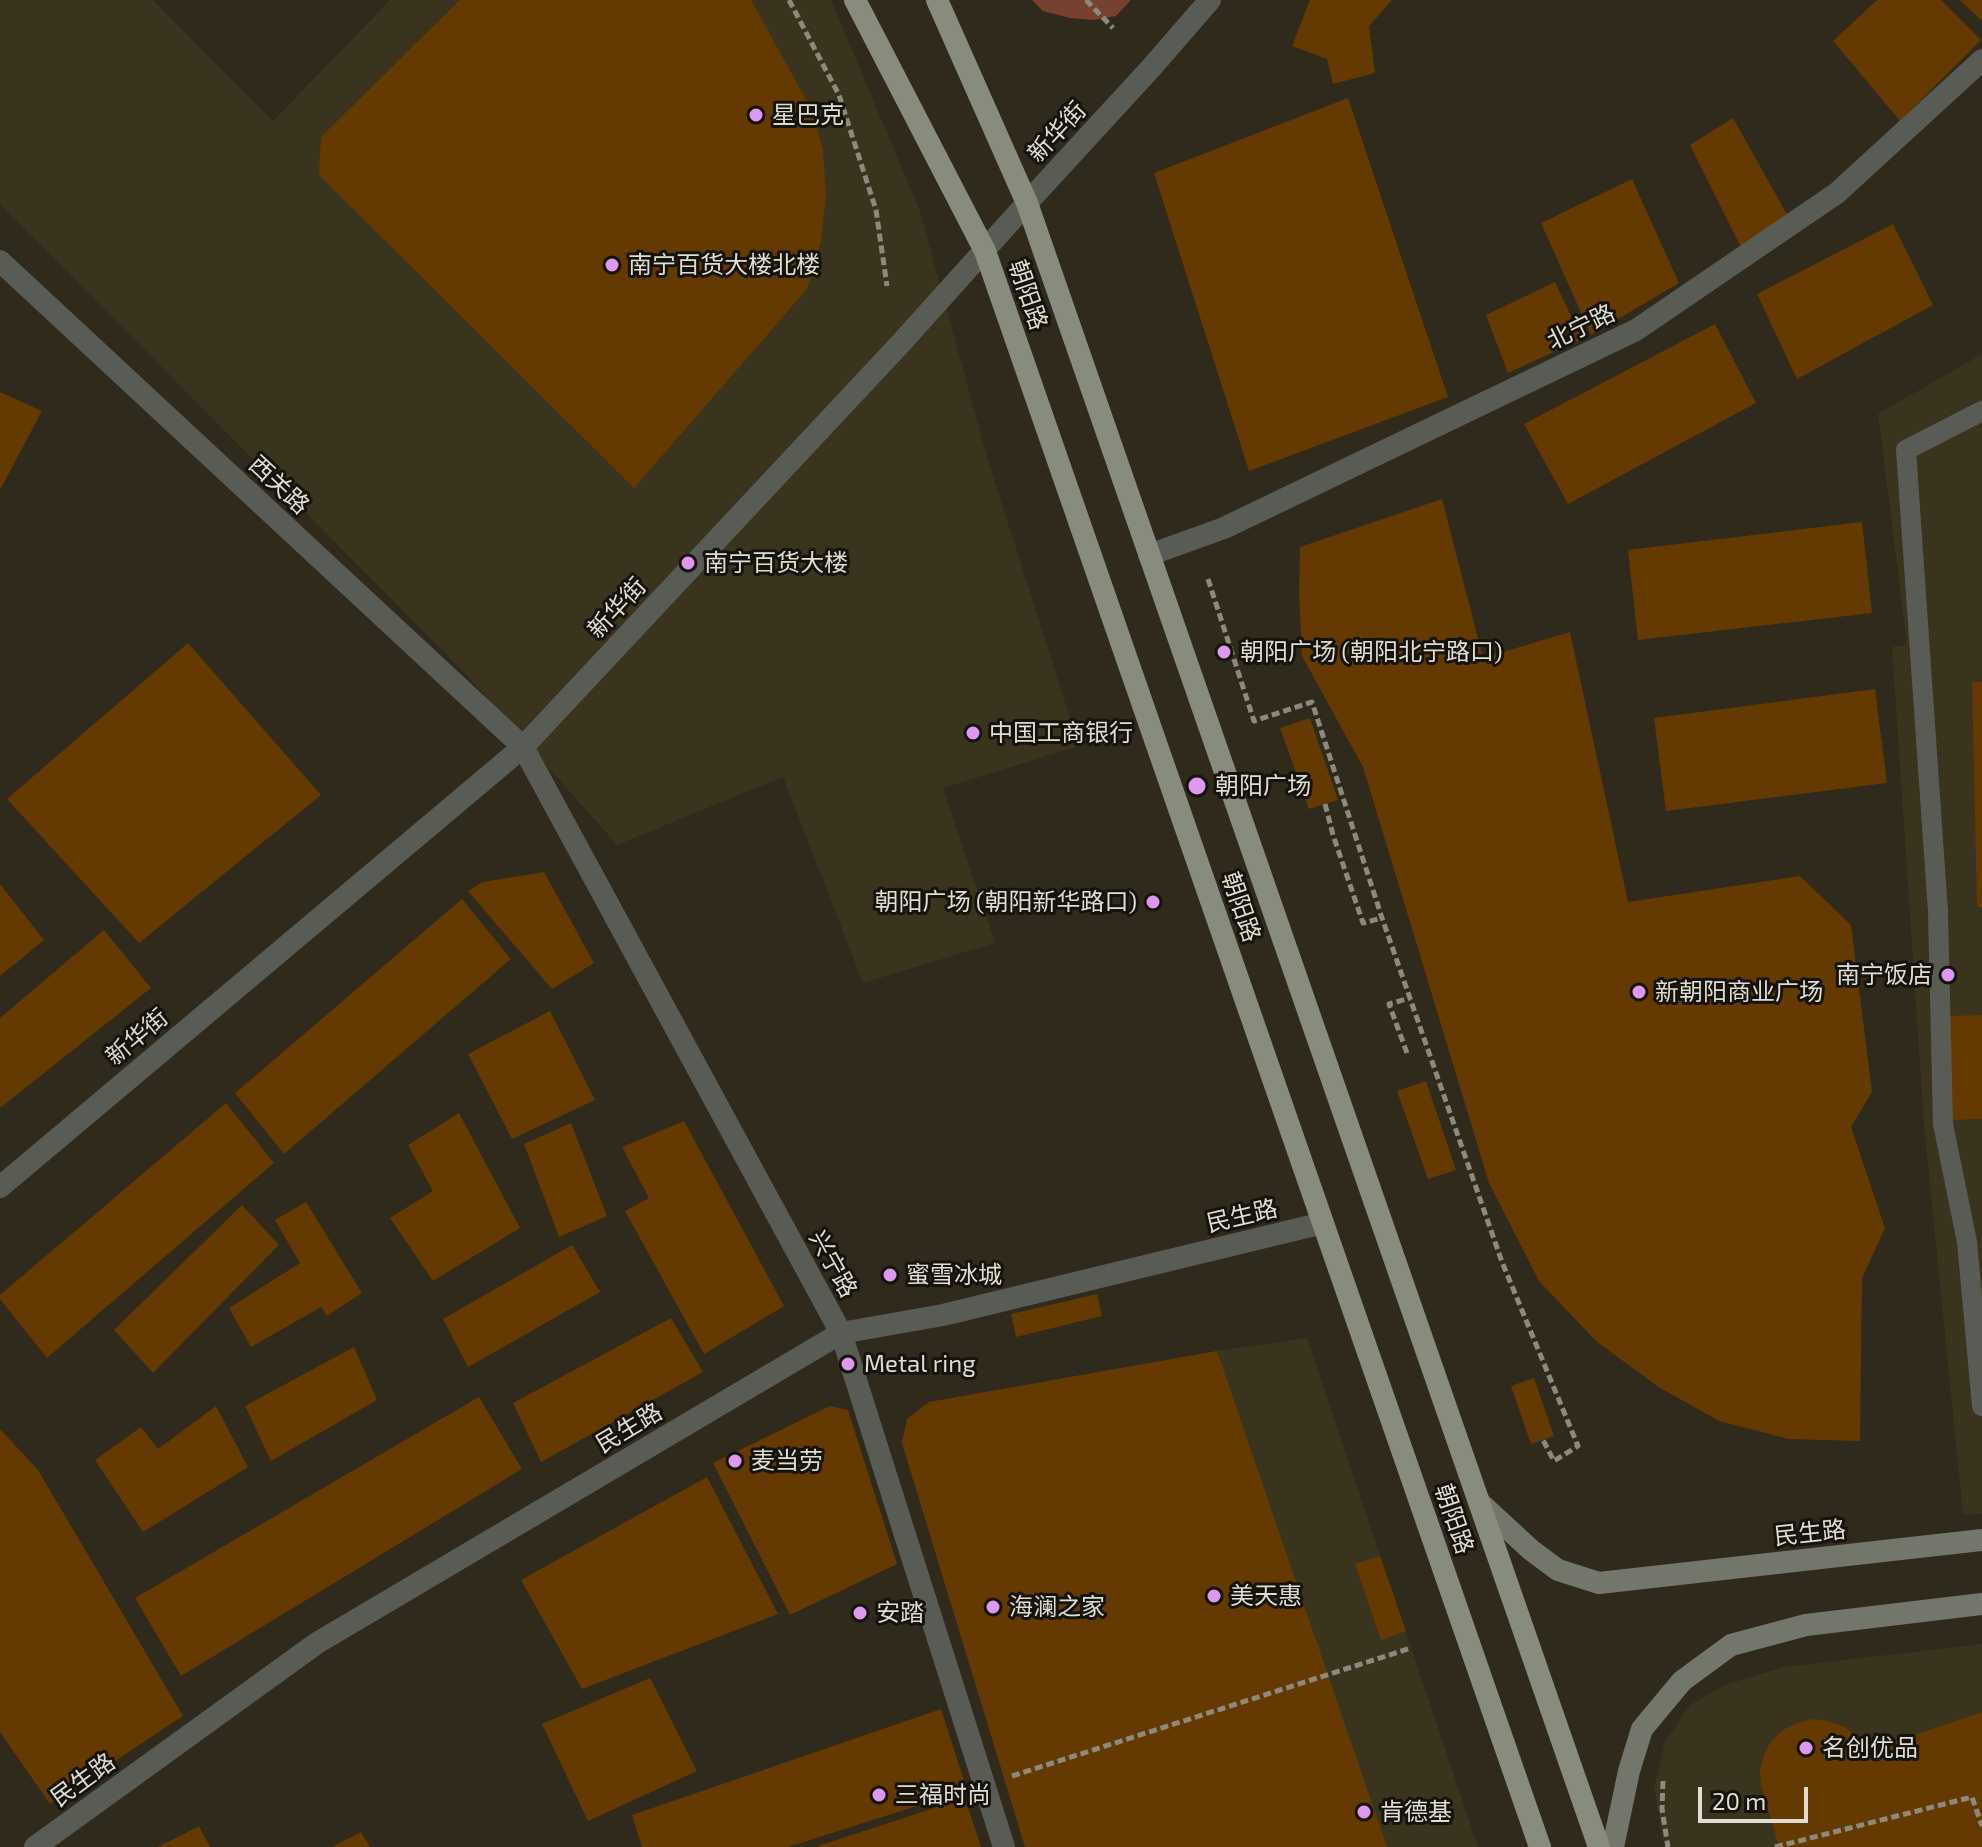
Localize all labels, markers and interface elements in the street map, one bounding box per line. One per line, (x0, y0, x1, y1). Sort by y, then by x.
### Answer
street label: 新华街 (1022, 96, 1092, 168)
place label: 星巴克 (772, 101, 844, 129)
marker: 星巴克 (747, 106, 765, 124)
place label: 南宁百货大楼北楼 (628, 251, 820, 279)
marker: 南宁百货大楼北楼 (603, 256, 621, 274)
street label: 朝阳路 (1003, 256, 1053, 334)
street label: 北宁路 (1542, 298, 1620, 356)
street label: 西关路 (243, 450, 315, 520)
place label: 南宁百货大楼 (704, 549, 848, 577)
marker: 南宁百货大楼 (679, 554, 697, 572)
street label: 新华街 (582, 572, 652, 644)
place label: 朝阳广场 (朝阳北宁路口) (1240, 638, 1503, 666)
marker: 朝阳广场 (朝阳北宁路口) (1215, 643, 1233, 661)
place label: 中国工商银行 (989, 719, 1133, 747)
marker: 中国工商银行 (964, 724, 982, 742)
place label: 朝阳广场 (1215, 772, 1311, 800)
marker: 朝阳广场 (1186, 775, 1208, 797)
street label: 朝阳路 (1216, 868, 1266, 946)
place label: 朝阳广场 (朝阳新华路口) (874, 888, 1137, 916)
marker: 朝阳广场 (朝阳新华路口) (1144, 893, 1162, 911)
place label: 南宁饭店 (1836, 961, 1932, 989)
marker: 南宁饭店 (1939, 966, 1957, 984)
place label: 新朝阳商业广场 (1655, 978, 1823, 1006)
marker: 新朝阳商业广场 (1630, 983, 1648, 1001)
street label: 新华街 (100, 1003, 174, 1071)
street label: 民生路 (1204, 1194, 1280, 1238)
street label: 兴宁路 (803, 1226, 863, 1302)
place label: 蜜雪冰城 (906, 1261, 1002, 1289)
marker: 蜜雪冰城 (881, 1266, 899, 1284)
place label: Metal ring (864, 1350, 976, 1378)
marker: Metal ring (839, 1355, 857, 1373)
street label: 民生路 (591, 1397, 667, 1459)
place label: 麦当劳 (751, 1447, 823, 1475)
marker: 麦当劳 (726, 1452, 744, 1470)
street label: 朝阳路 (1429, 1480, 1479, 1558)
street label: 民生路 (1773, 1515, 1847, 1551)
place label: 美天惠 (1230, 1582, 1302, 1610)
marker: 美天惠 (1205, 1587, 1223, 1605)
place label: 海澜之家 (1009, 1593, 1105, 1621)
marker: 海澜之家 (984, 1598, 1002, 1616)
place label: 安踏 (876, 1599, 924, 1627)
marker: 安踏 (851, 1604, 869, 1622)
place label: 名创优品 (1822, 1734, 1918, 1762)
marker: 名创优品 (1797, 1739, 1815, 1757)
street label: 民生路 (45, 1747, 121, 1813)
scale bar (1702, 1771, 1812, 1821)
place label: 三福时尚 (895, 1781, 991, 1809)
marker: 三福时尚 (870, 1786, 888, 1804)
text: 20 m (1712, 1786, 1766, 1815)
place label: 肯德基 (1380, 1798, 1452, 1826)
marker: 肯德基 (1355, 1803, 1373, 1821)

